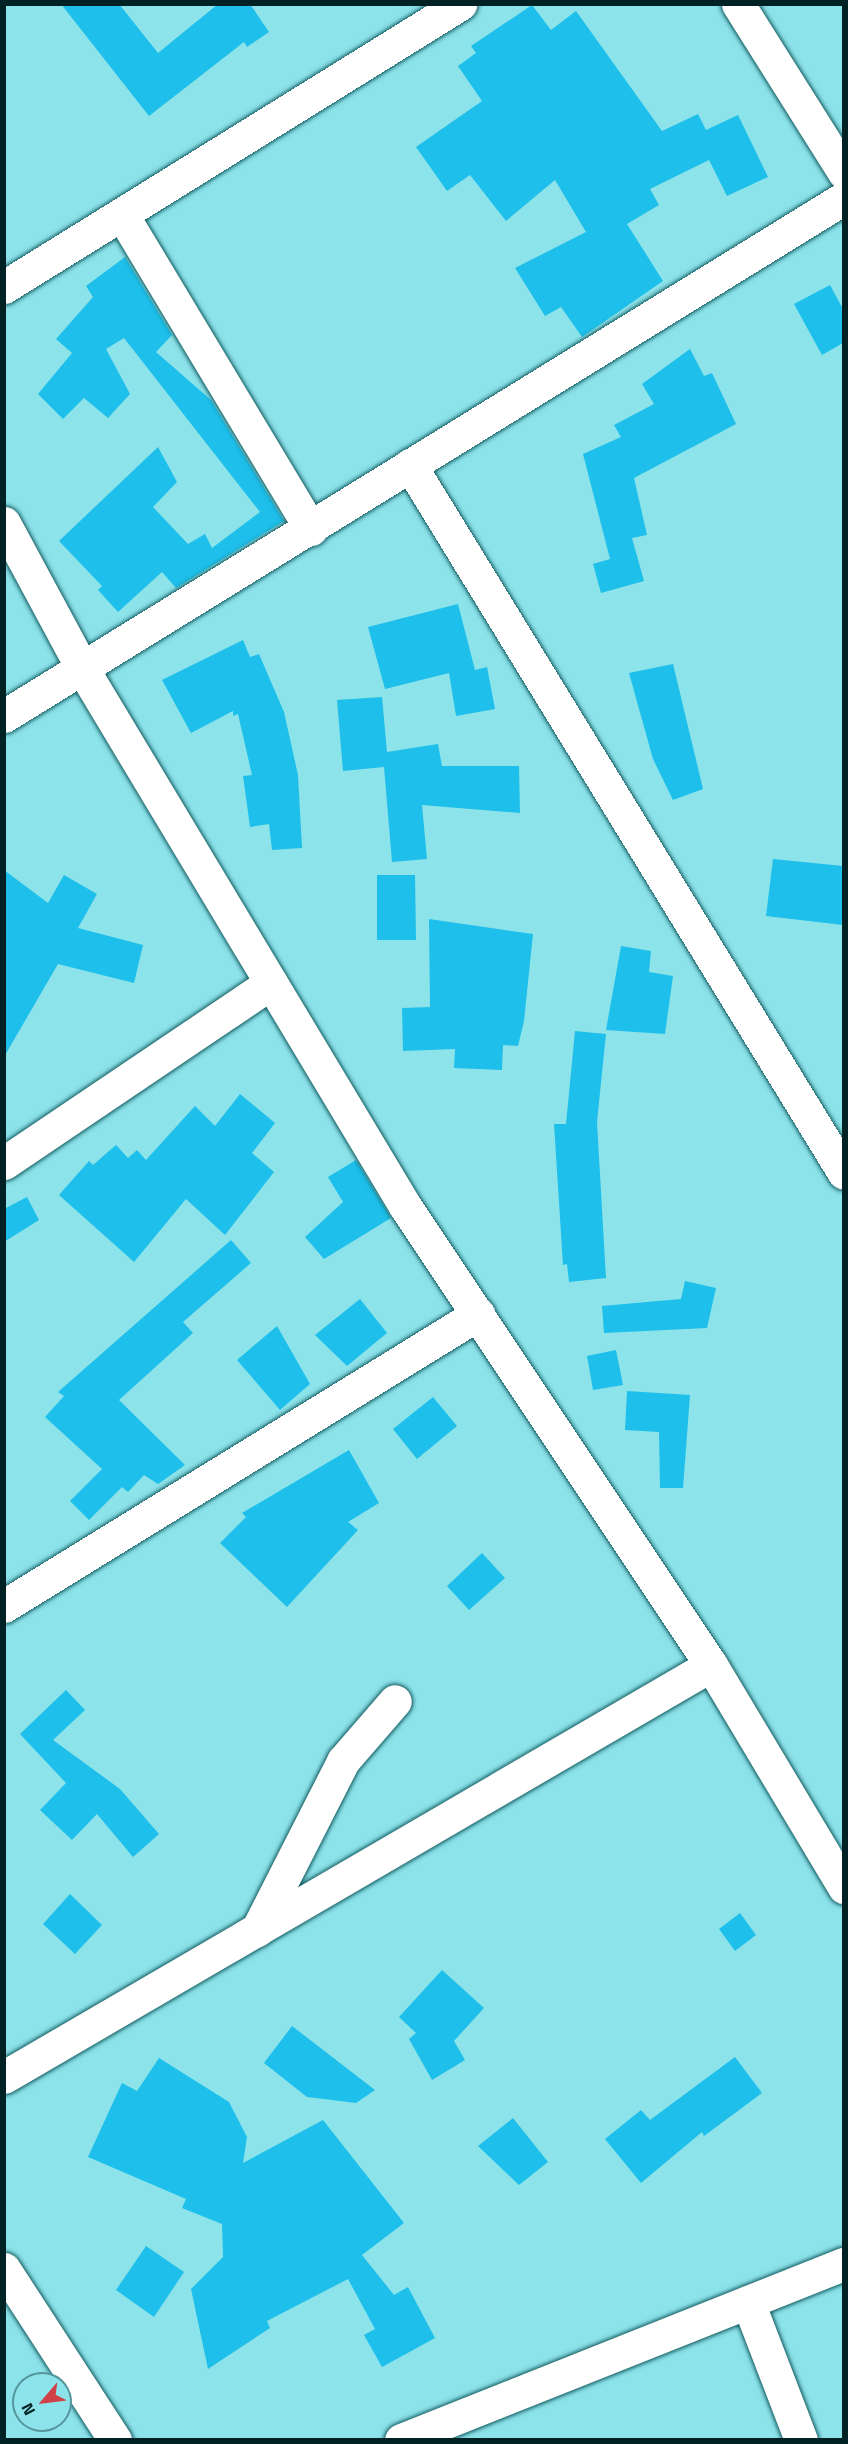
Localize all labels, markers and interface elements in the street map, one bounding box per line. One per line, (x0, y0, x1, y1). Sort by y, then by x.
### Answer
north arrow (12, 2372, 72, 2432)
text: N (15, 2399, 41, 2420)

